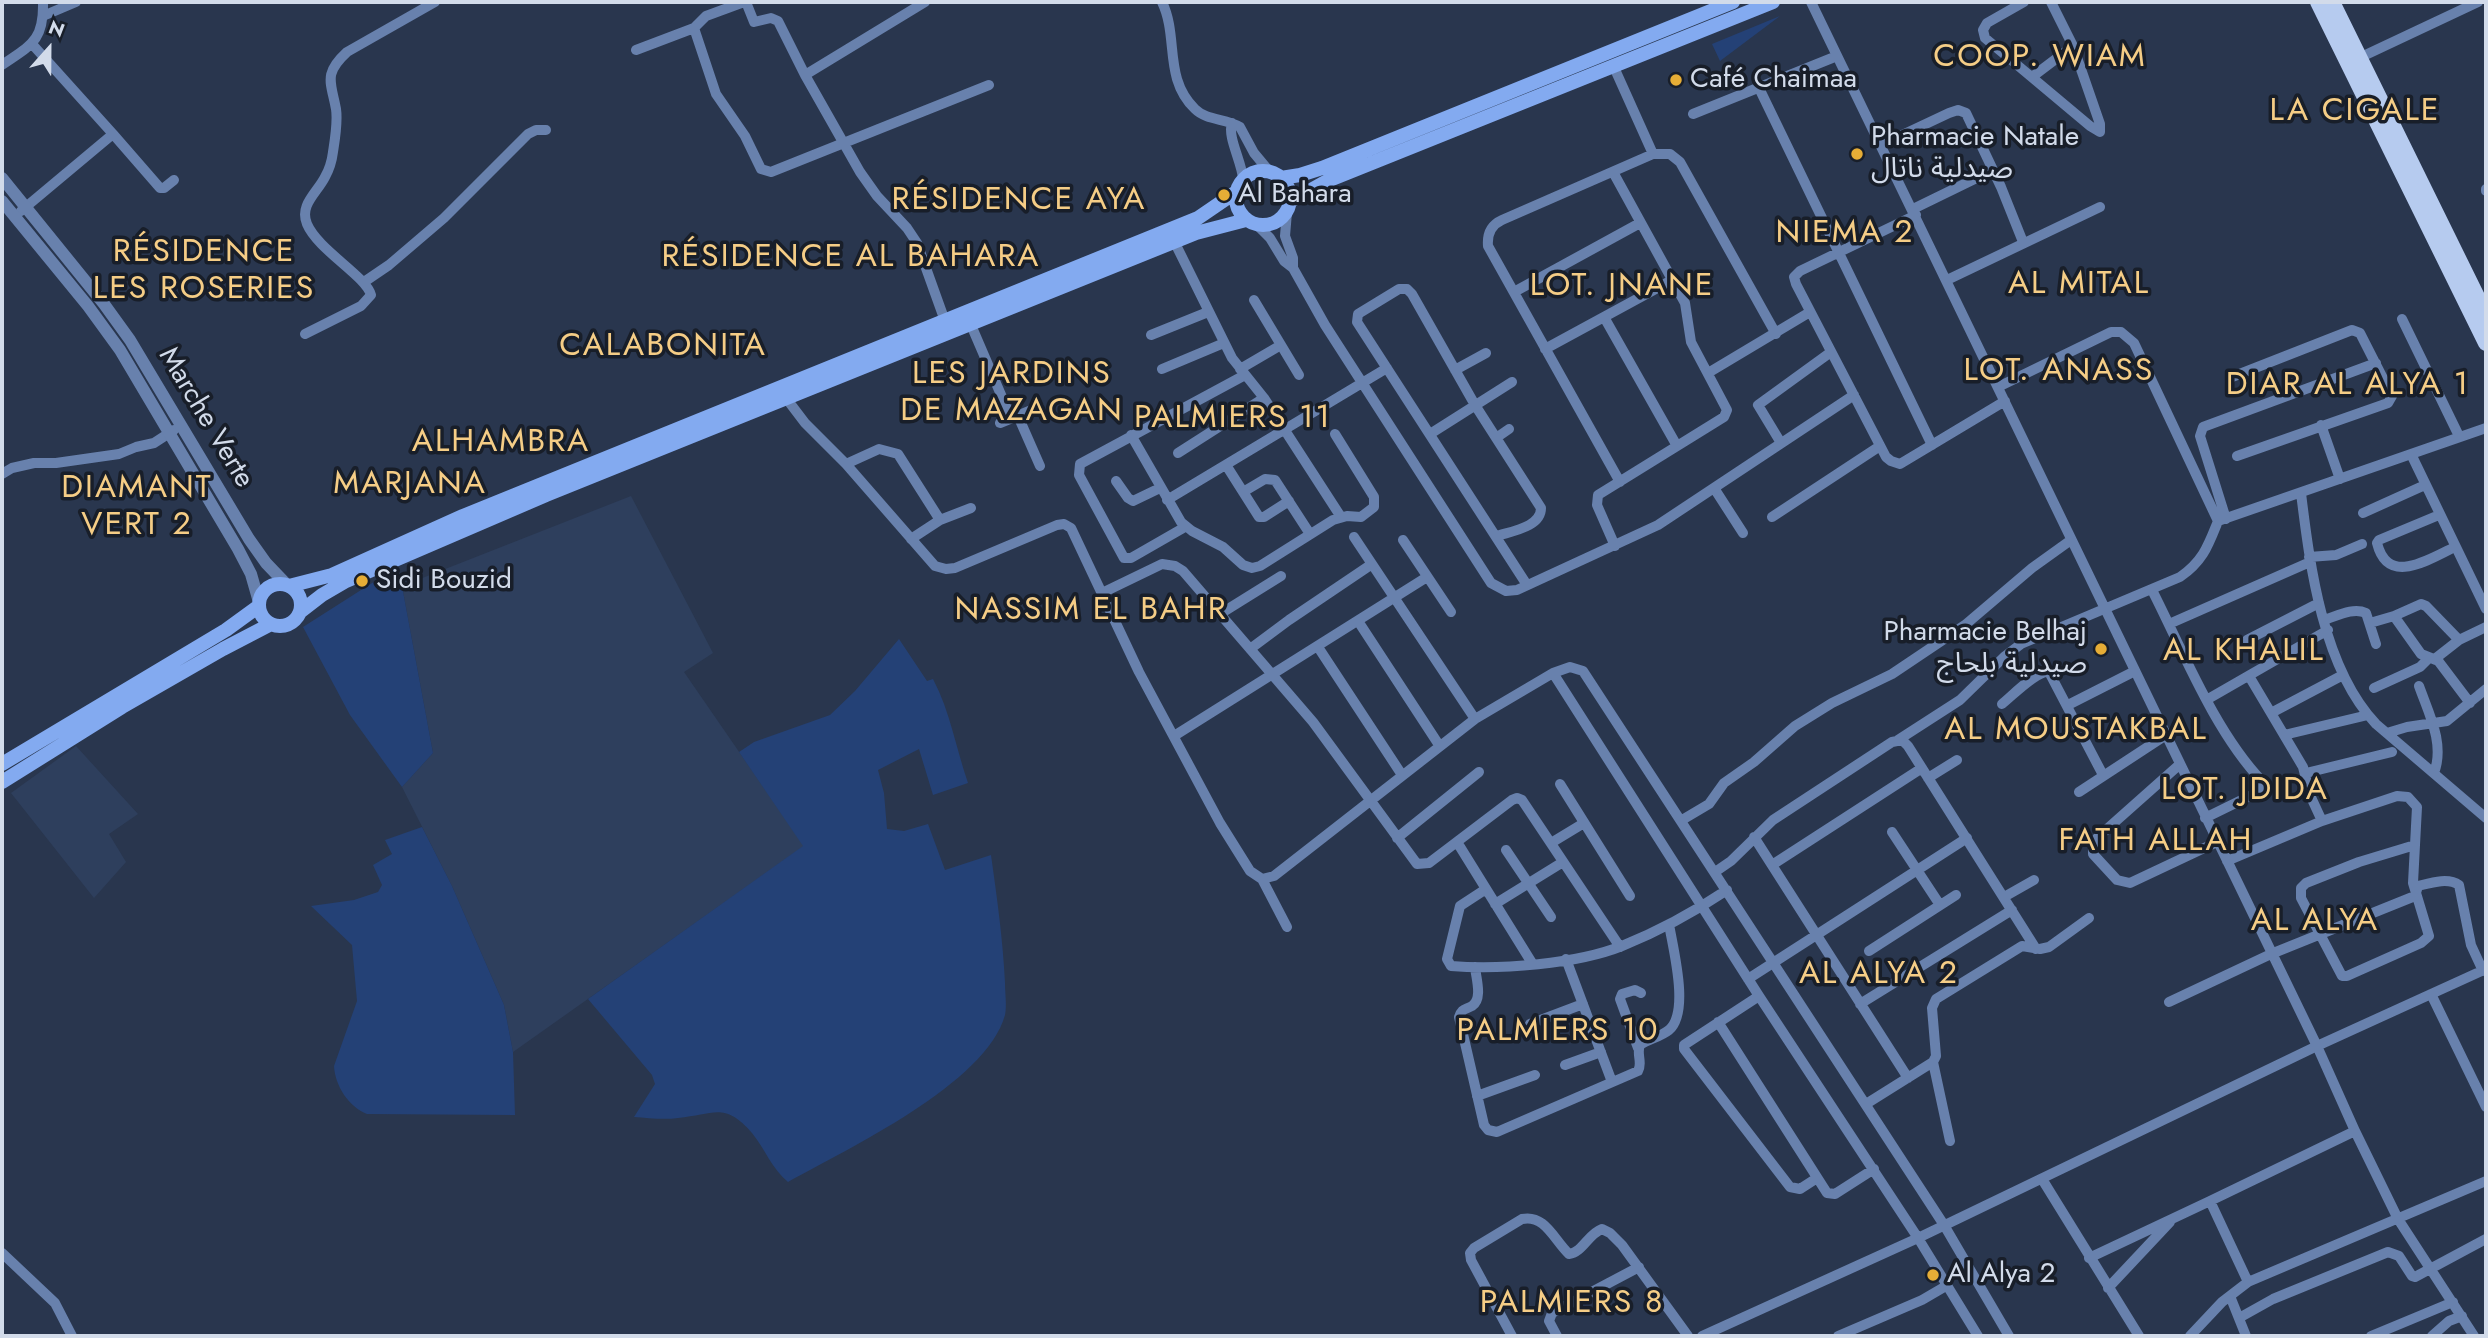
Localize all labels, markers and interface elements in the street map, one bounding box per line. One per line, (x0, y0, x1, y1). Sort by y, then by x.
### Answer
north arrow (14, 14, 84, 84)
text: N (45, 14, 69, 44)
district label: COOP. WIAM (1934, 39, 2146, 77)
place label: Café Chaimaa (1690, 63, 1857, 97)
marker: Café Chaimaa (1668, 72, 1684, 88)
district label: LA CIGALE (2271, 93, 2439, 131)
place label: Pharmacie Natale صيدلية ناتال (1871, 121, 2079, 187)
marker: Pharmacie Natale صيدلية ناتال (1849, 146, 1865, 162)
place label: Al Bahara (1238, 178, 1352, 212)
district label: RÉSIDENCE AYA (893, 182, 1145, 220)
marker: Al Bahara (1216, 187, 1232, 203)
district label: NIEMA 2 (1776, 215, 1914, 253)
district label: RÉSIDENCE LES ROSERIES (94, 234, 314, 309)
district label: RÉSIDENCE AL BAHARA (664, 239, 1038, 277)
district label: AL MITAL (2009, 266, 2149, 304)
district label: LOT. JNANE (1531, 268, 1713, 306)
district label: CALABONITA (560, 328, 766, 366)
street label: Marche Verte (150, 342, 260, 494)
district label: LOT. ANASS (1965, 353, 2153, 391)
district label: LES JARDINS DE MAZAGAN (902, 356, 1122, 431)
district label: DIAR AL ALYA 1 (2227, 367, 2469, 405)
district label: PALMIERS 11 (1135, 400, 1331, 438)
district label: ALHAMBRA (413, 424, 589, 462)
district label: MARJANA (334, 466, 486, 504)
district label: DIAMANT VERT 2 (62, 470, 212, 545)
place label: Sidi Bouzid (376, 564, 512, 598)
marker: Sidi Bouzid (354, 573, 370, 589)
district label: NASSIM EL BAHR (956, 592, 1226, 630)
place label: Pharmacie Belhaj صيدلية بلحاج (1883, 616, 2087, 682)
district label: AL KHALIL (2164, 633, 2324, 671)
marker: Pharmacie Belhaj صيدلية بلحاج (2093, 641, 2109, 657)
district label: AL MOUSTAKBAL (1946, 712, 2206, 750)
district label: LOT. JDIDA (2162, 772, 2328, 810)
district label: FATH ALLAH (2060, 823, 2252, 861)
district label: AL ALYA (2252, 903, 2378, 941)
district label: AL ALYA 2 (1800, 956, 1958, 994)
district label: PALMIERS 10 (1458, 1013, 1658, 1051)
place label: Al Alya 2 (1947, 1258, 2055, 1292)
marker: Al Alya 2 (1925, 1267, 1941, 1283)
district label: PALMIERS 8 (1481, 1285, 1663, 1323)

